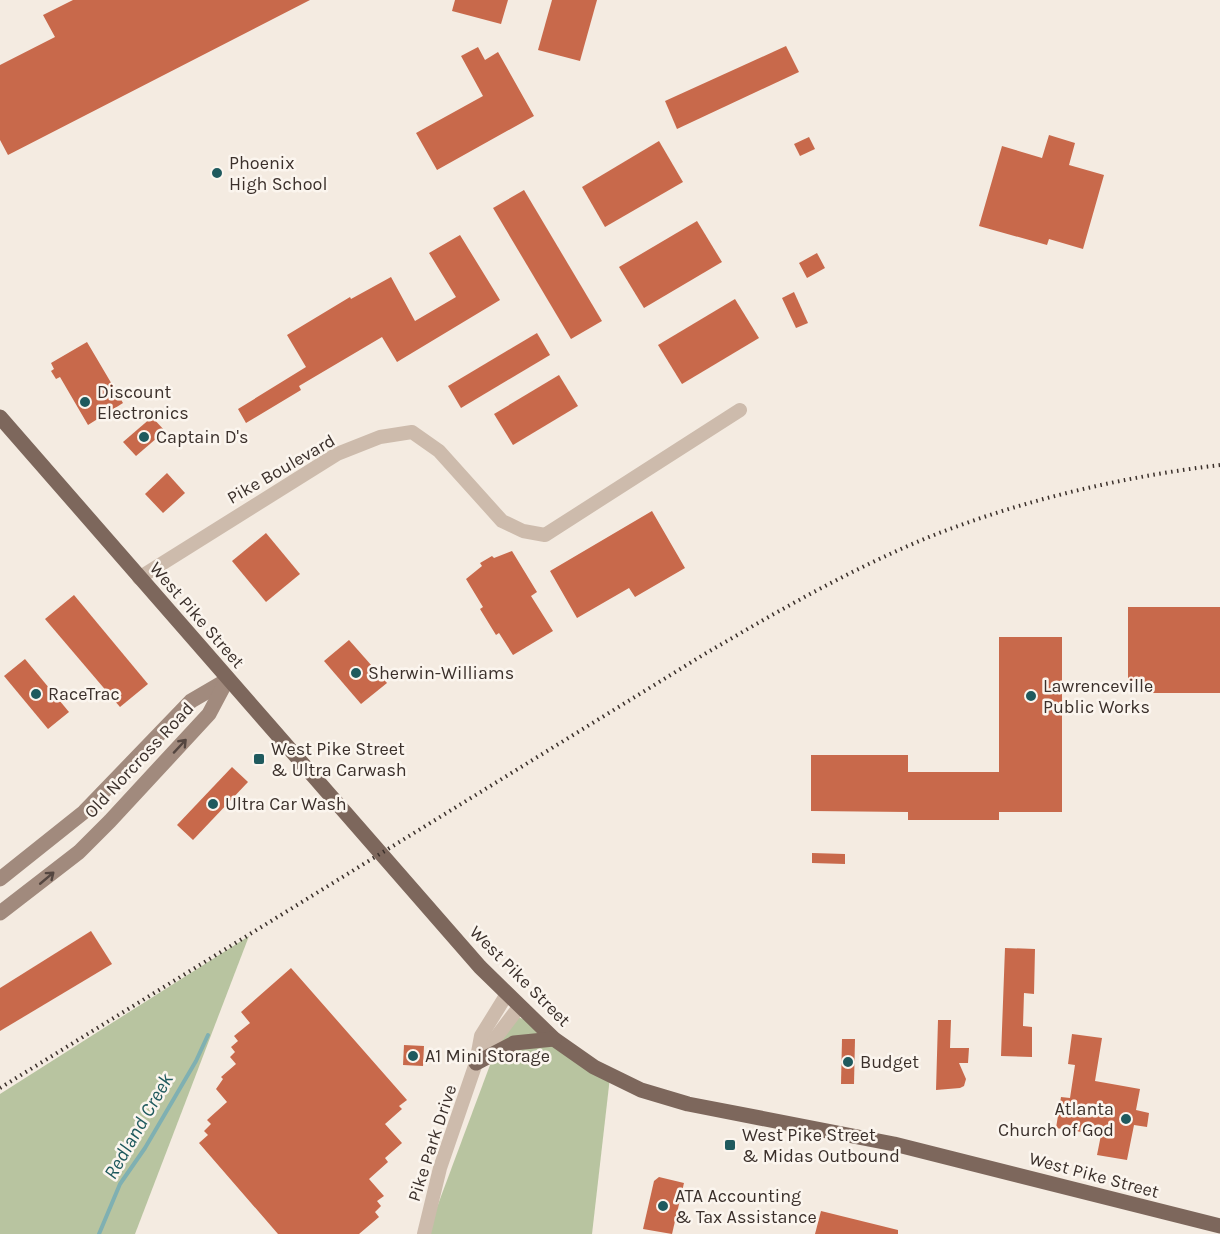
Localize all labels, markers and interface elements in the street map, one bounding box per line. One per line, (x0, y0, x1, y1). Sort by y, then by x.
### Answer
place label: Phoenix High School (229, 152, 327, 195)
marker: Phoenix High School (210, 166, 224, 180)
place label: Discount Electronics (97, 381, 189, 424)
marker: Discount Electronics (78, 395, 92, 409)
place label: Captain D's (156, 426, 248, 448)
street label: Pike Boulevard (223, 429, 339, 509)
marker: Captain D's (137, 430, 151, 444)
street label: West Pike Street (145, 557, 249, 673)
place label: Sherwin-Williams (368, 662, 514, 684)
marker: Sherwin-Williams (349, 666, 363, 680)
place label: Lawrenceville Public Works (1043, 675, 1153, 718)
place label: RaceTrac (48, 683, 120, 705)
marker: RaceTrac (29, 687, 43, 701)
marker: Lawrenceville Public Works (1024, 689, 1038, 703)
street label: Old Norcross Road (80, 697, 198, 823)
place label: West Pike Street & Ultra Carwash (271, 738, 407, 781)
one-way arrow (173, 739, 187, 754)
marker: West Pike Street & Ultra Carwash (252, 752, 266, 766)
place label: Ultra Car Wash (225, 793, 347, 815)
marker: Ultra Car Wash (206, 797, 220, 811)
one-way arrow (39, 872, 55, 885)
street label: West Pike Street (465, 921, 575, 1031)
place label: A1 Mini Storage (425, 1045, 550, 1067)
marker: A1 Mini Storage (406, 1049, 420, 1063)
place label: Budget (860, 1051, 919, 1073)
marker: Budget (841, 1055, 855, 1069)
water label: Redland Creek (99, 1068, 178, 1183)
street label: Pike Park Drive (403, 1082, 461, 1204)
place label: Atlanta Church of God (998, 1098, 1114, 1141)
marker: Atlanta Church of God (1119, 1112, 1133, 1126)
place label: West Pike Street & Midas Outbound (742, 1124, 900, 1167)
marker: West Pike Street & Midas Outbound (723, 1138, 737, 1152)
street label: West Pike Street (1027, 1147, 1162, 1203)
place label: ATA Accounting & Tax Assistance (675, 1185, 817, 1228)
marker: ATA Accounting & Tax Assistance (656, 1199, 670, 1213)

